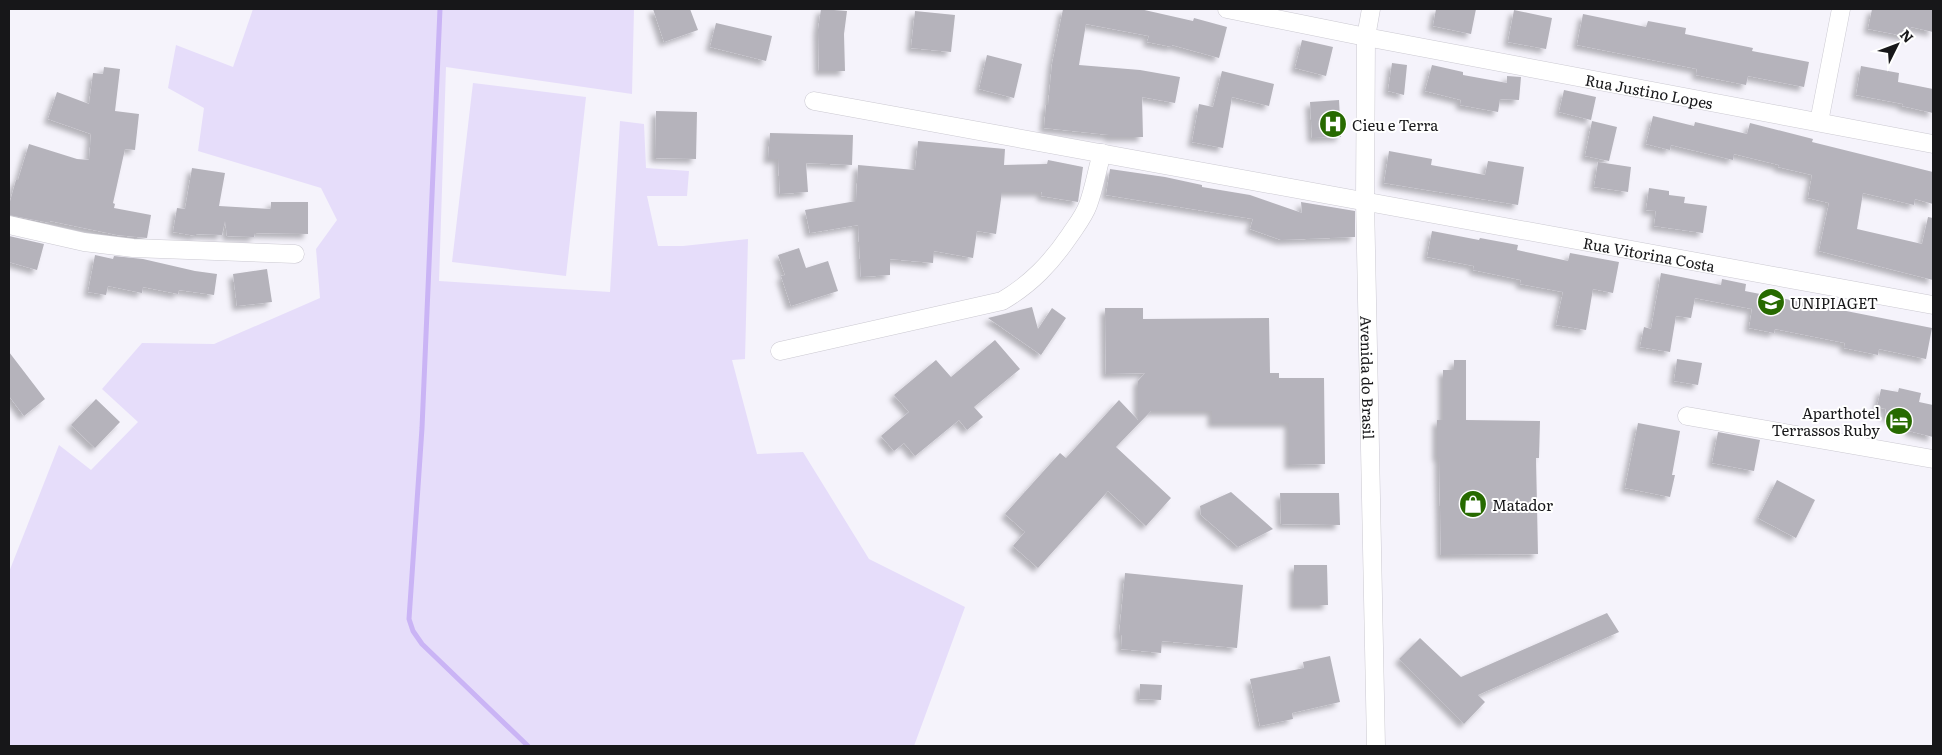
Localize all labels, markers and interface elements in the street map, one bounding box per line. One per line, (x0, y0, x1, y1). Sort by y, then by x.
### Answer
north arrow (1872, 20, 1922, 70)
text: N (1896, 25, 1919, 47)
street label: Rua Justino Lopes (1583, 67, 1715, 114)
hospital icon: Cieu e Terra (1318, 109, 1348, 139)
place label: Cieu e Terra (1352, 113, 1439, 136)
street label: Rua Vitorina Costa (1581, 230, 1718, 277)
school or university icon: UNIPIAGET (1756, 287, 1786, 317)
place label: UNIPIAGET (1790, 291, 1878, 314)
street label: Avenida do Brasil (1356, 315, 1381, 440)
place label: Aparthotel Terrassos Ruby (1771, 401, 1880, 441)
hotel icon: Aparthotel Terrassos Ruby (1884, 406, 1914, 436)
shop icon: Matador (1458, 489, 1488, 519)
place label: Matador (1492, 493, 1553, 516)

